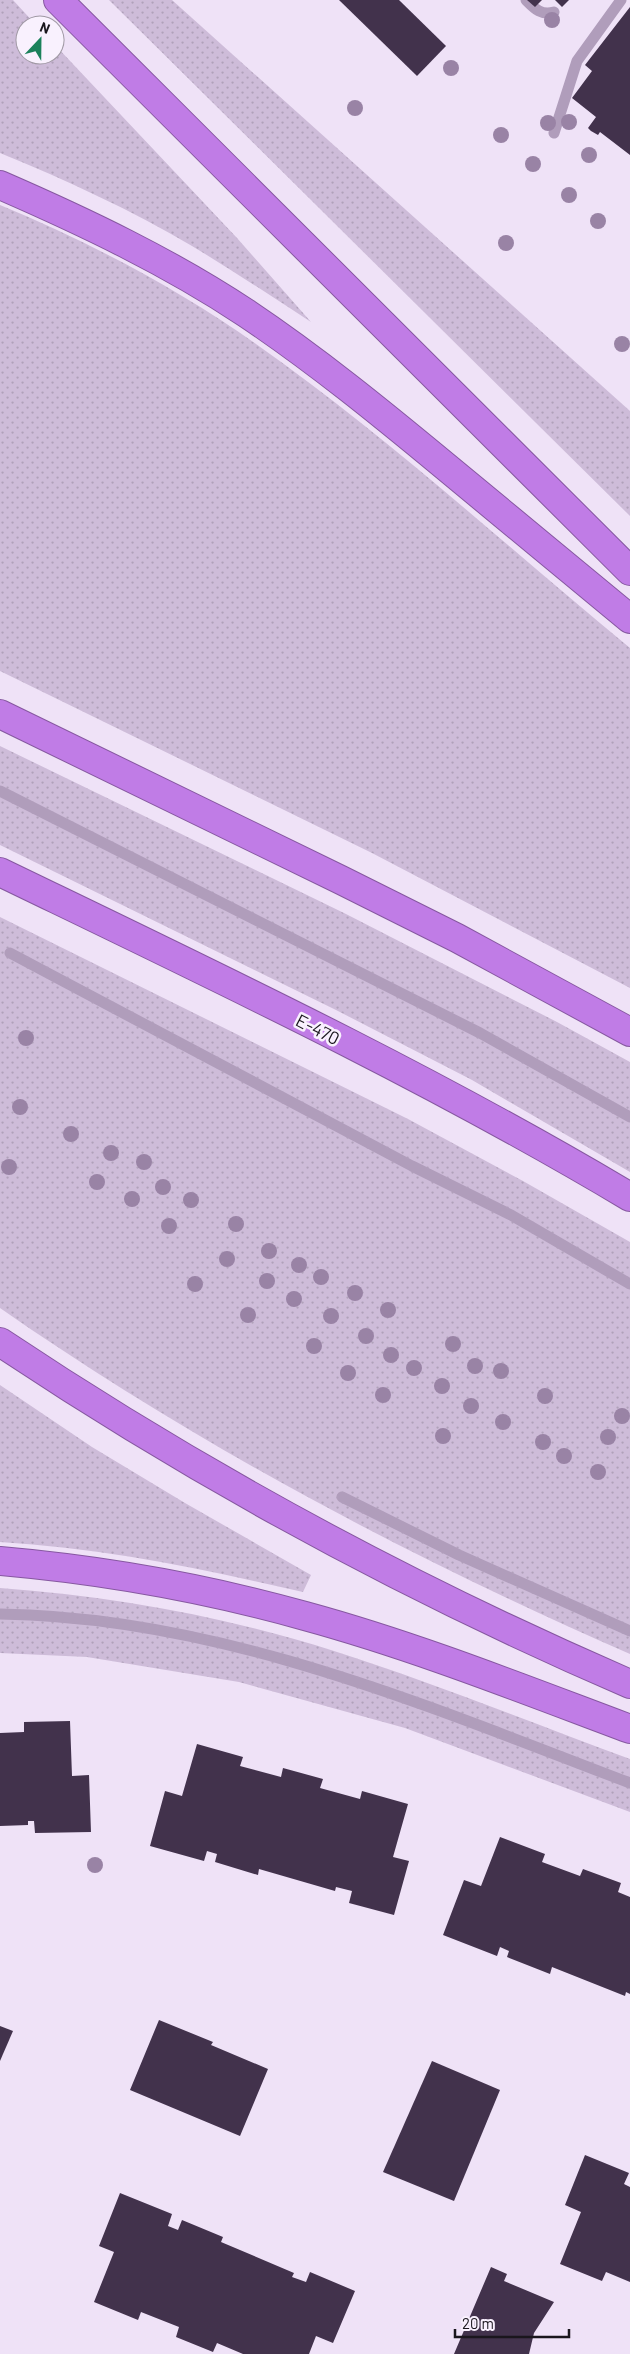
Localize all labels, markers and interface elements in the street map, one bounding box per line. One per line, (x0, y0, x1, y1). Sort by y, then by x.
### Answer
north arrow (15, 15, 65, 65)
text: N (38, 18, 53, 37)
street label: E-470 (292, 1009, 344, 1049)
scale bar (455, 2306, 569, 2338)
text: 20 m (462, 2314, 494, 2332)

